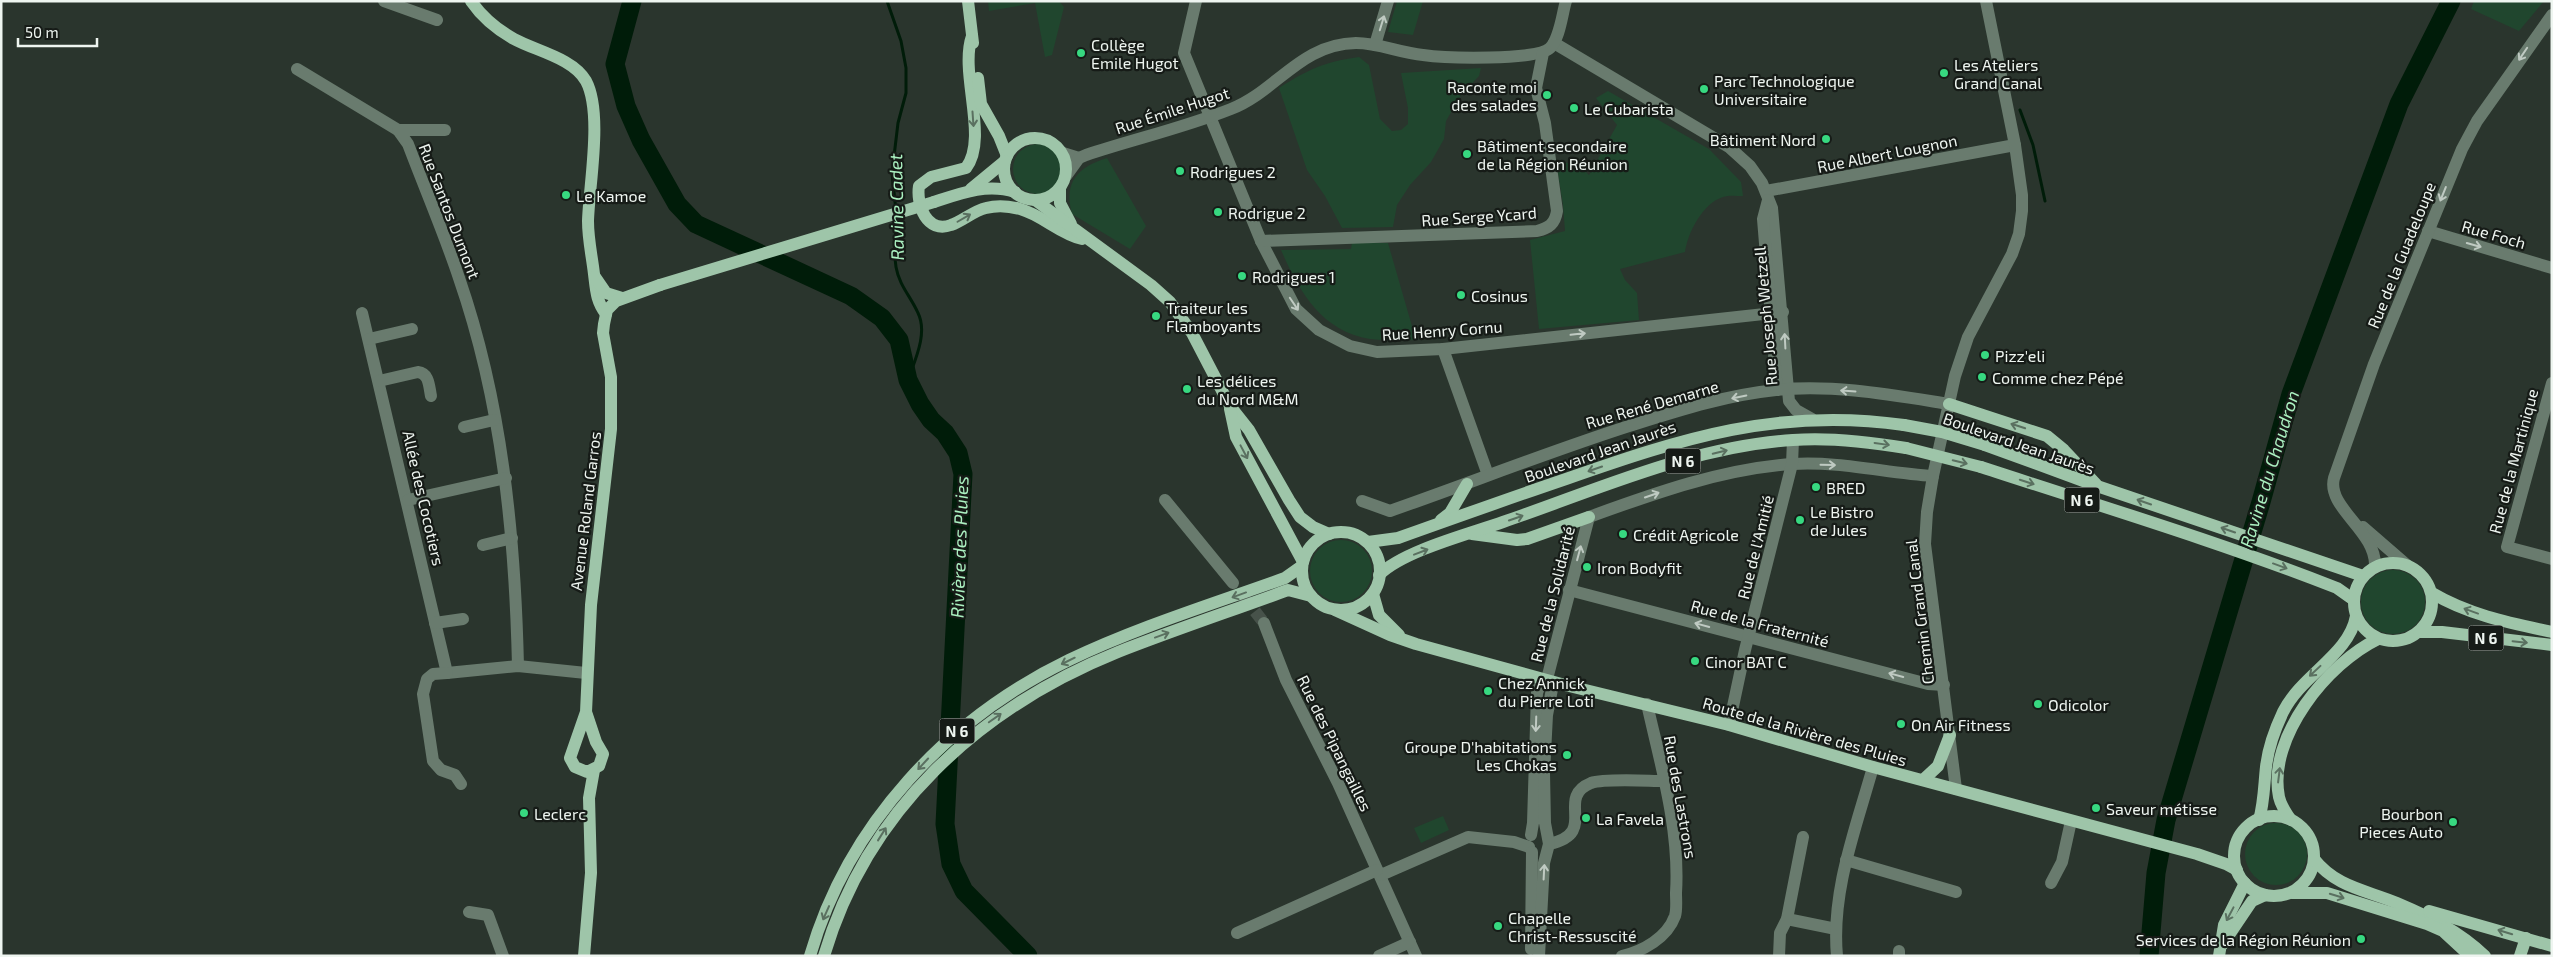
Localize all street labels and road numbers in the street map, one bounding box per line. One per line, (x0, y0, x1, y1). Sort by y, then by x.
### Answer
street label: Rue Émile Hugot (1113, 83, 1231, 137)
street label: Rue Albert Lougnon (1815, 130, 1959, 176)
street label: Rue Santos Dumont (415, 141, 485, 281)
street label: Rue de la Guadeloupe (2363, 179, 2439, 331)
street label: Rue Serge Ycard (1421, 202, 1537, 230)
street label: Rue Foch (2460, 216, 2528, 252)
street label: Rue Joseph Wetzell (1749, 245, 1781, 386)
street label: Rue Henry Cornu (1381, 316, 1503, 344)
street label: Rue René Demarne (1583, 376, 1721, 432)
street label: Rue de la Martinique (2485, 387, 2541, 535)
street label: Boulevard Jean Jaurès (1941, 408, 2097, 478)
street label: Boulevard Jean Jaurès (1522, 416, 1678, 486)
street label: Allée des Cocotiers (399, 429, 449, 567)
street label: Avenue Roland Garros (566, 430, 604, 592)
road number: N 6 (1666, 448, 1700, 474)
road number: N 6 (2064, 488, 2100, 512)
street label: Rue de l'Amitié (1733, 493, 1777, 601)
street label: Rue de la Solidarité (1526, 524, 1578, 664)
street label: Chemin Grand Canal (1901, 538, 1937, 686)
street label: Rue de la Fraternité (1689, 595, 1831, 651)
road number: N 6 (2468, 626, 2504, 650)
street label: Rue des Pipangailles (1294, 672, 1376, 814)
street label: Route de la Rivière des Pluies (1701, 693, 1909, 769)
road number: N 6 (940, 718, 974, 744)
street label: Rue des Lastrons (1661, 734, 1701, 860)

